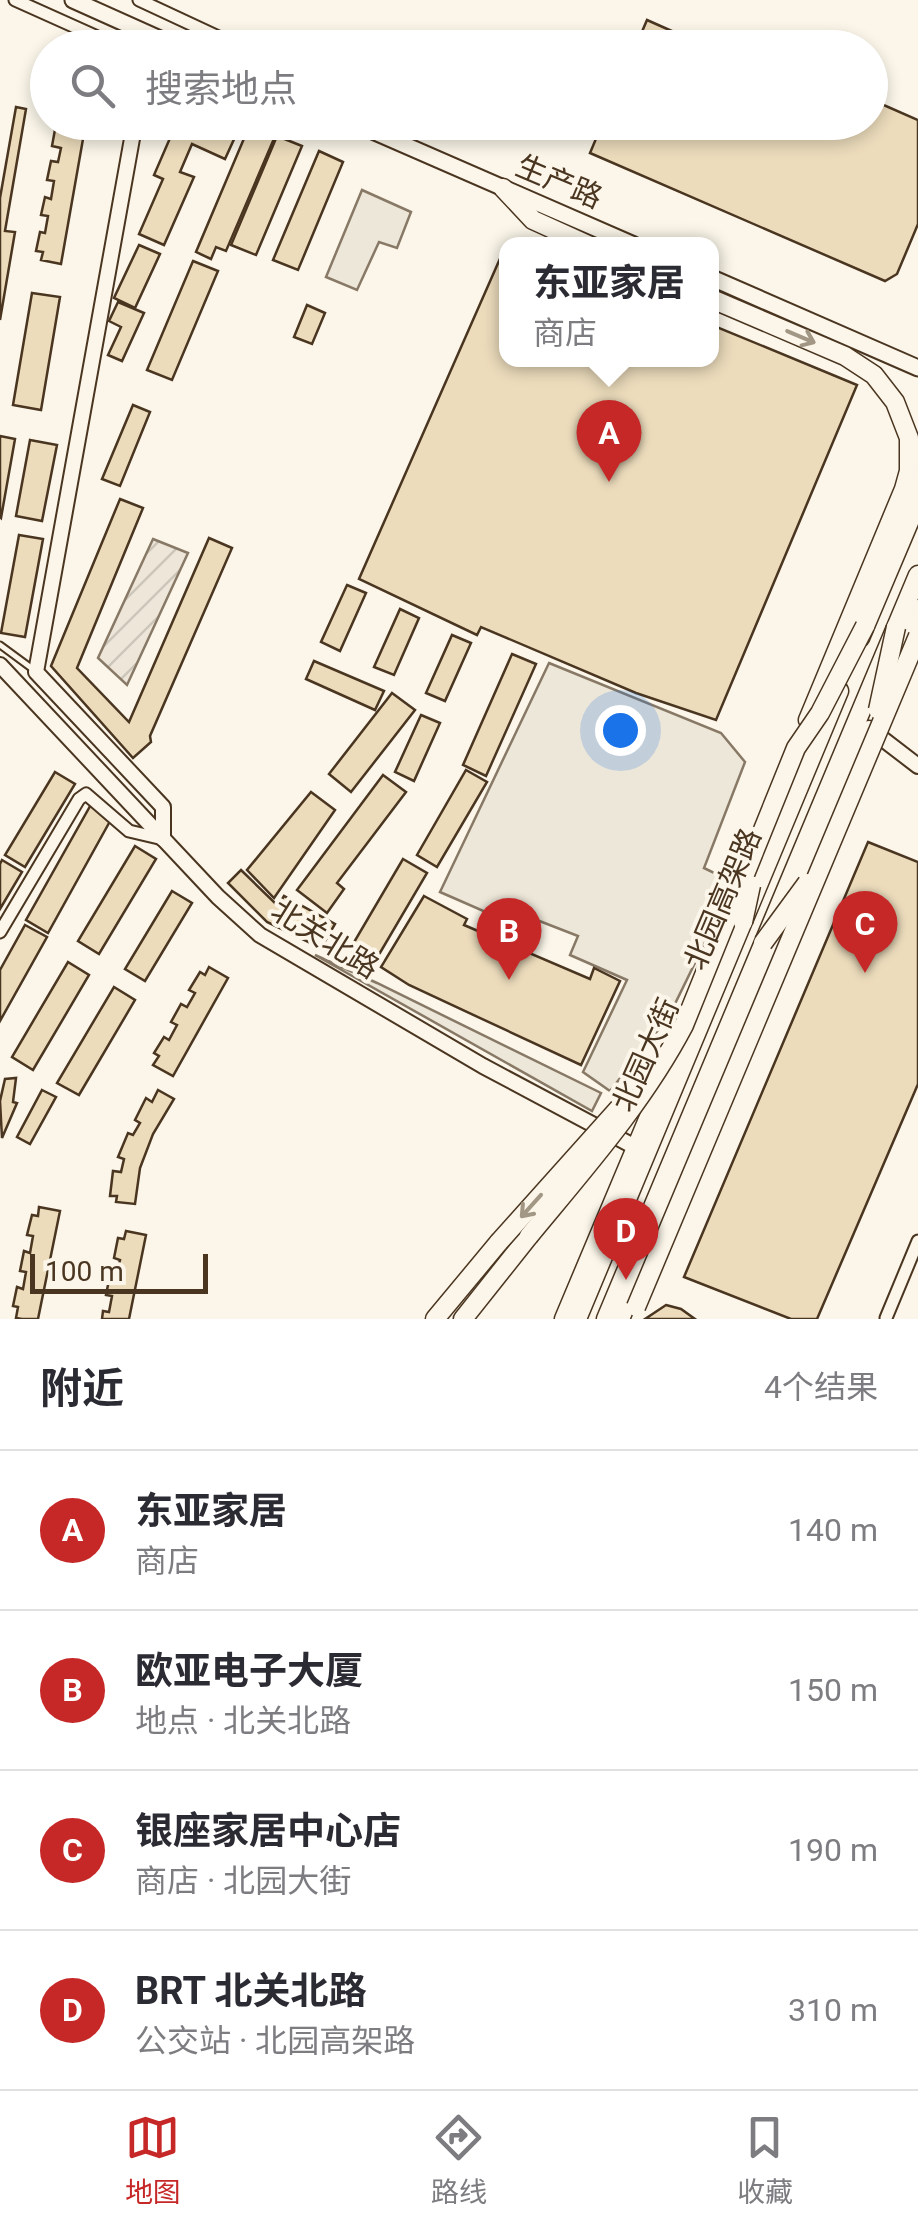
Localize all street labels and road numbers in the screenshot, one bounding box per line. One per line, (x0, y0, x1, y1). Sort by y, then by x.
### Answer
street label: 生产路 (511, 148, 607, 215)
street label: 北园高架路 (677, 823, 768, 975)
street label: 北关北路 (265, 892, 385, 985)
street label: 北园大街 (605, 993, 686, 1117)

